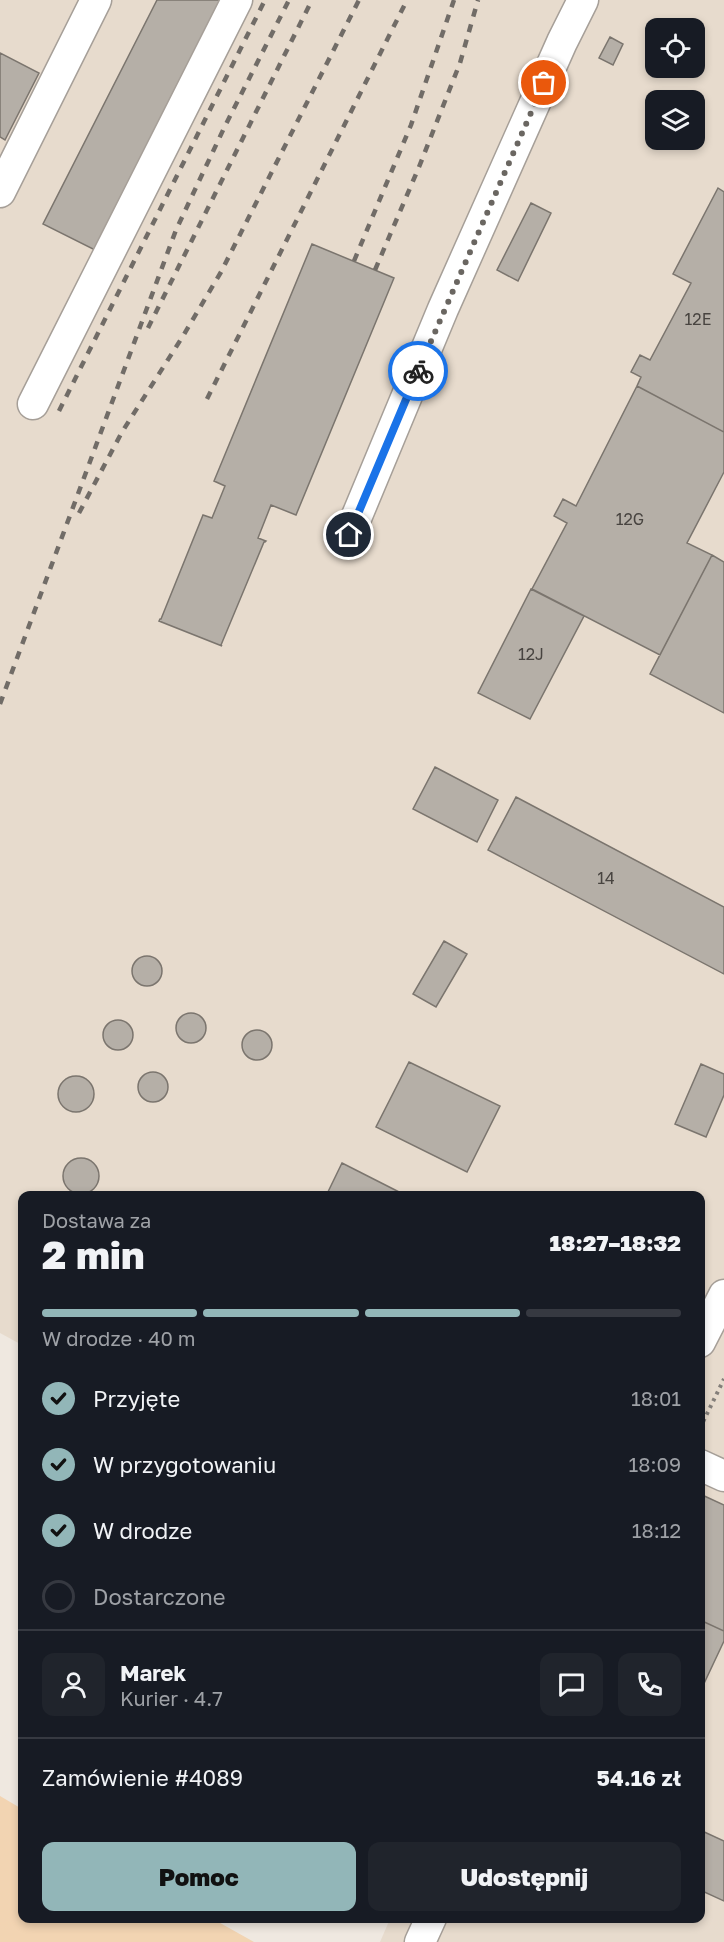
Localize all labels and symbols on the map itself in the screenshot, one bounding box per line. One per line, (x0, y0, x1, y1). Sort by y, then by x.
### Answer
pin (518, 57, 569, 108)
house number: 12E (685, 309, 711, 329)
courier (388, 341, 448, 401)
pin (323, 509, 374, 560)
house number: 12G (616, 509, 644, 529)
house number: 12J (518, 644, 544, 664)
house number: 14 (597, 868, 615, 888)

